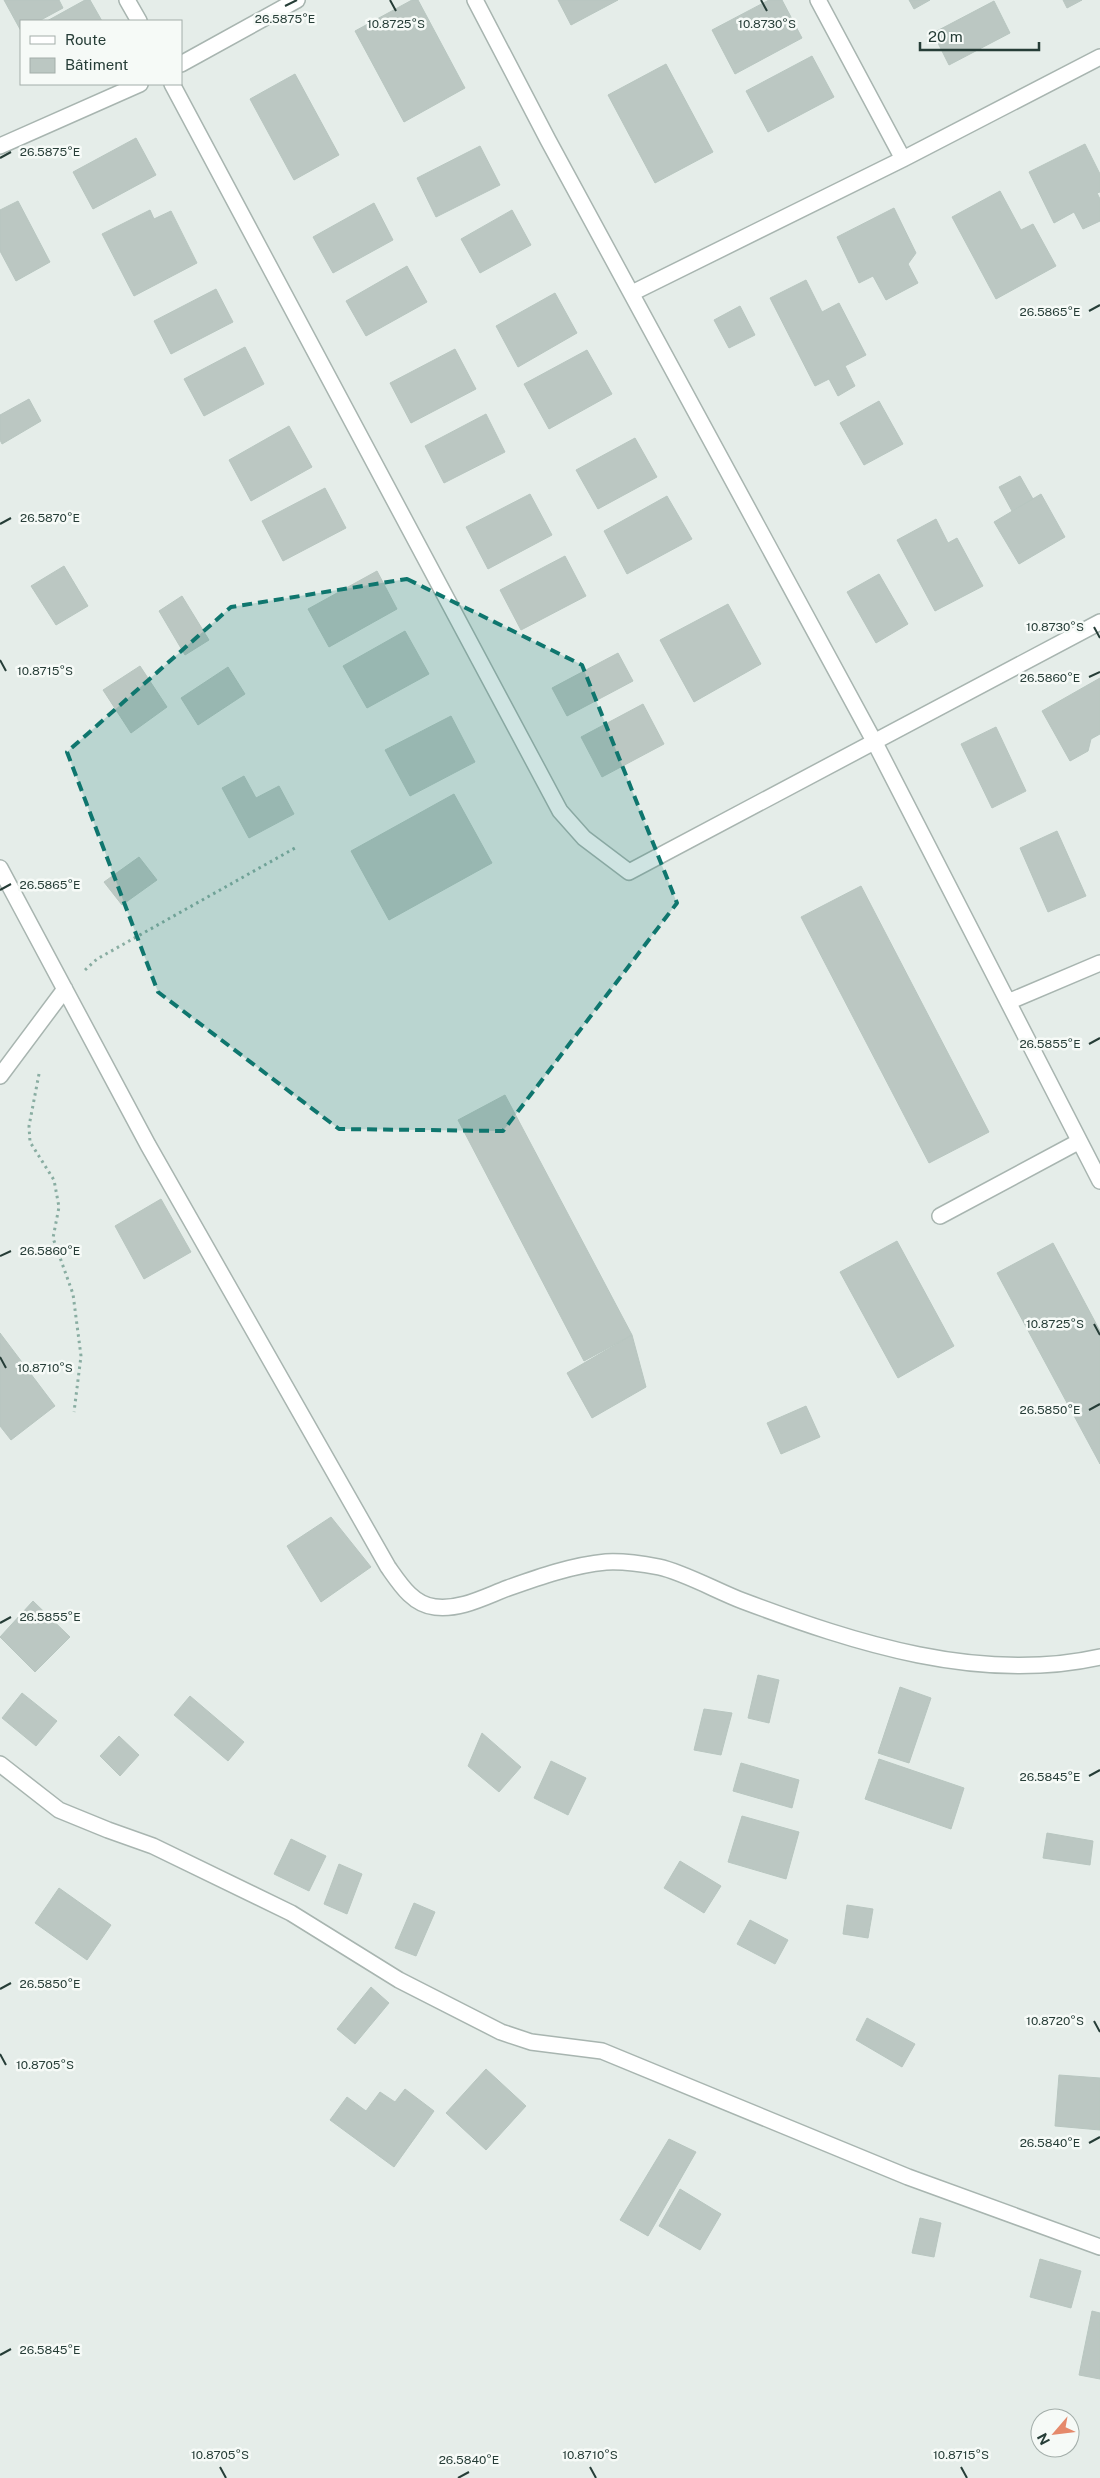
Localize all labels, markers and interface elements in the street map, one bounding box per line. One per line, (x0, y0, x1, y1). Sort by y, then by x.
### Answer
text: 26.5875°E (255, 12, 315, 26)
text: 10.8725°S (367, 17, 425, 31)
text: 10.8730°S (738, 17, 796, 31)
legend (20, 20, 182, 85)
scale bar (920, 20, 1039, 52)
text: 20 m (928, 28, 963, 45)
text: Route (65, 31, 106, 48)
text: Bâtiment (65, 56, 128, 73)
text: 26.5875°E (20, 145, 80, 159)
text: 26.5865°E (1020, 305, 1080, 319)
text: 26.5870°E (20, 511, 80, 525)
text: 10.8730°S (1026, 620, 1084, 634)
text: 10.8715°S (17, 664, 73, 678)
text: 26.5860°E (1020, 671, 1080, 685)
text: 26.5865°E (20, 878, 80, 892)
text: 26.5855°E (1019, 1037, 1081, 1051)
text: 26.5860°E (20, 1244, 80, 1258)
text: 10.8725°S (1026, 1317, 1084, 1331)
text: 10.8710°S (17, 1361, 73, 1375)
text: 26.5850°E (1020, 1403, 1080, 1417)
text: 26.5855°E (19, 1610, 81, 1624)
text: 26.5845°E (1020, 1770, 1080, 1784)
text: 26.5850°E (20, 1977, 80, 1991)
text: 10.8720°S (1026, 2014, 1084, 2028)
text: 10.8705°S (16, 2058, 74, 2072)
text: 26.5840°E (1020, 2136, 1080, 2150)
text: 26.5845°E (20, 2343, 80, 2357)
north arrow (1030, 2408, 1080, 2458)
text: N (1034, 2431, 1053, 2448)
text: 10.8705°S (191, 2448, 249, 2462)
text: 10.8710°S (562, 2448, 618, 2462)
text: 10.8715°S (933, 2448, 989, 2462)
text: 26.5840°E (439, 2453, 499, 2467)

